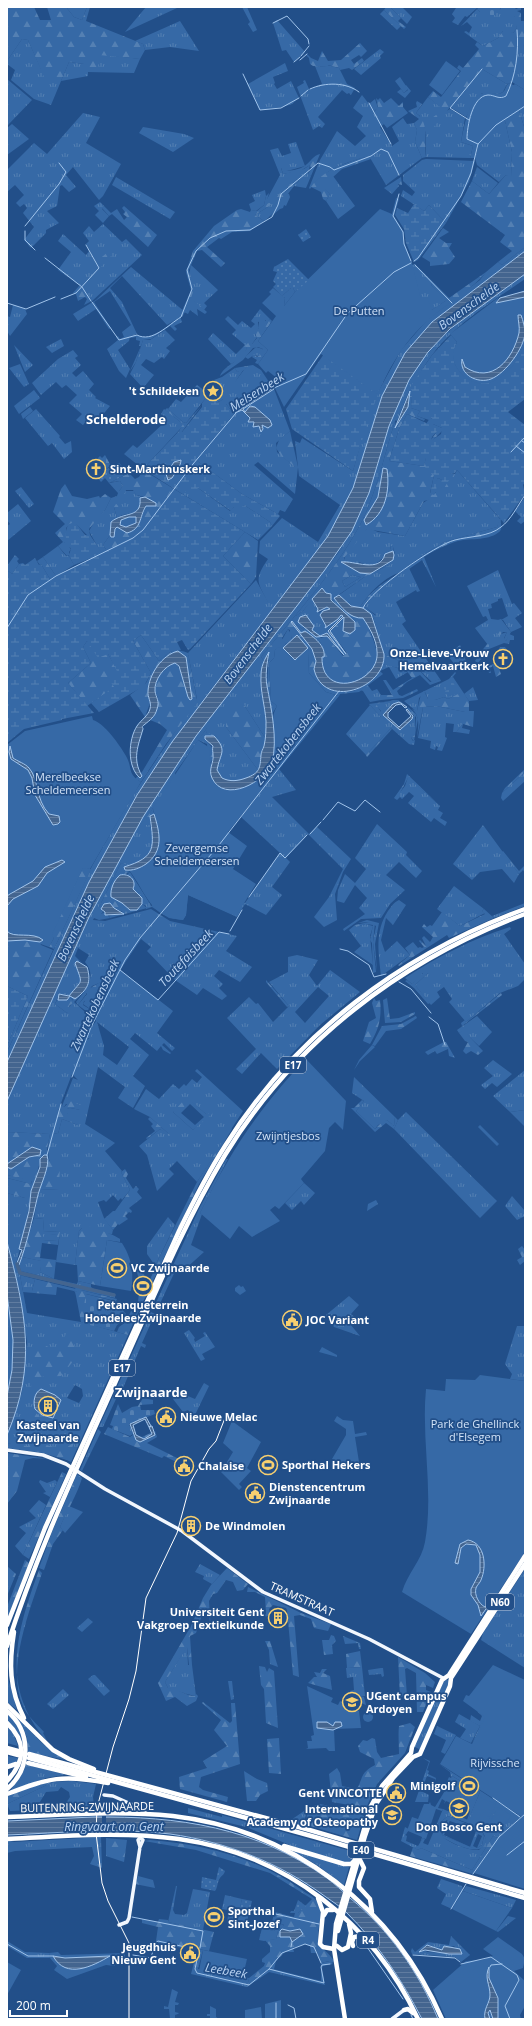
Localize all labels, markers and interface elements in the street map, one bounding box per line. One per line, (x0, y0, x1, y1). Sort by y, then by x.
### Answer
water label: Bovenschelde (435, 278, 503, 334)
park label: De Putten (333, 303, 385, 318)
water label: Melsenbeek (226, 367, 288, 415)
place icon: 't Schildeken (202, 380, 224, 402)
place label: 't Schildeken (129, 383, 199, 398)
district label: Schelderode (86, 410, 166, 428)
church icon: Sint-Martinuskerk (85, 458, 107, 480)
place label: Sint-Martinuskerk (110, 461, 210, 476)
water label: Bovenschelde (219, 620, 276, 687)
place label: Onze-Lieve-Vrouw Hemelvaartkerk (390, 645, 490, 673)
church icon: Onze-Lieve-Vrouw Hemelvaartkerk (492, 648, 514, 670)
water label: Zwartekobensbeek (250, 699, 325, 789)
park label: Merelbeekse Scheldemeersen (25, 769, 111, 797)
park label: Zevergemse Scheldemeersen (154, 840, 240, 868)
water label: Bovenschelde (53, 892, 98, 964)
water label: Toutefaisbeek (154, 924, 218, 990)
water label: Zwartekobensbeek (66, 955, 124, 1054)
road number: E17 (280, 1057, 306, 1073)
park label: Zwijntjesbos (256, 1128, 320, 1143)
sports icon: VC Zwijnaarde (106, 1257, 128, 1279)
place label: VC Zwijnaarde (131, 1260, 210, 1275)
sports icon: Petanqueterrein Hondelee Zwijnaarde (132, 1275, 154, 1297)
place label: Petanqueterrein Hondelee Zwijnaarde (85, 1297, 202, 1325)
public building icon: JOC Variant (281, 1309, 303, 1331)
place label: JOC Variant (305, 1312, 369, 1327)
road number: E17 (109, 1360, 135, 1376)
district label: Zwijnaarde (115, 1383, 188, 1401)
building icon: Kasteel van Zwijnaarde (37, 1395, 59, 1417)
public building icon: Nieuwe Melac (155, 1406, 177, 1428)
place label: Nieuwe Melac (180, 1409, 258, 1424)
park label: Park de Ghellinck d'Elsegem (431, 1416, 520, 1444)
place label: Kasteel van Zwijnaarde (16, 1417, 80, 1445)
sports icon: Sporthal Hekers (257, 1454, 279, 1476)
public building icon: Chalaise (173, 1455, 195, 1477)
place label: Sporthal Hekers (282, 1457, 371, 1472)
place label: Chalaise (198, 1458, 245, 1473)
place label: Dienstencentrum Zwijnaarde (269, 1479, 365, 1507)
public building icon: Dienstencentrum Zwijnaarde (244, 1482, 266, 1504)
building icon: De Windmolen (180, 1515, 202, 1537)
place label: De Windmolen (205, 1518, 285, 1533)
street label: TRAMSTRAAT (268, 1578, 337, 1619)
road number: N60 (486, 1594, 514, 1610)
place label: Universiteit Gent Vakgroep Textielkunde (137, 1604, 264, 1632)
building icon: Universiteit Gent Vakgroep Textielkunde (267, 1607, 289, 1629)
place label: UGent campus Ardoyen (366, 1688, 447, 1716)
school or university icon: UGent campus Ardoyen (341, 1691, 363, 1713)
park label: Rijvissche (470, 1755, 520, 1770)
sports icon: Minigolf (458, 1775, 480, 1797)
place label: Minigolf (410, 1778, 456, 1793)
public building icon: Gent VINCOTTE (385, 1782, 407, 1804)
place label: Gent VINCOTTE (298, 1785, 382, 1800)
school or university icon: Don Bosco Gent (448, 1797, 470, 1819)
street label: BUITENRING-ZWIJNAARDE (20, 1798, 154, 1815)
place label: International Academy of Osteopathy (247, 1801, 379, 1829)
school or university icon: International Academy of Osteopathy (381, 1804, 403, 1826)
water label: Ringvaart om Gent (64, 1818, 165, 1835)
place label: Don Bosco Gent (416, 1819, 502, 1834)
road number: E40 (348, 1842, 374, 1858)
place label: Sporthal Sint-Jozef (228, 1903, 280, 1931)
sports icon: Sporthal Sint-Jozef (203, 1906, 225, 1928)
road number: R4 (357, 1932, 379, 1948)
place label: Jeugdhuis Nieuw Gent (111, 1939, 177, 1967)
public building icon: Jeugdhuis Nieuw Gent (179, 1942, 201, 1964)
water label: Leebeek (204, 1958, 250, 1983)
scale bar (10, 1992, 67, 2018)
text: 200 m (16, 1997, 51, 2014)

